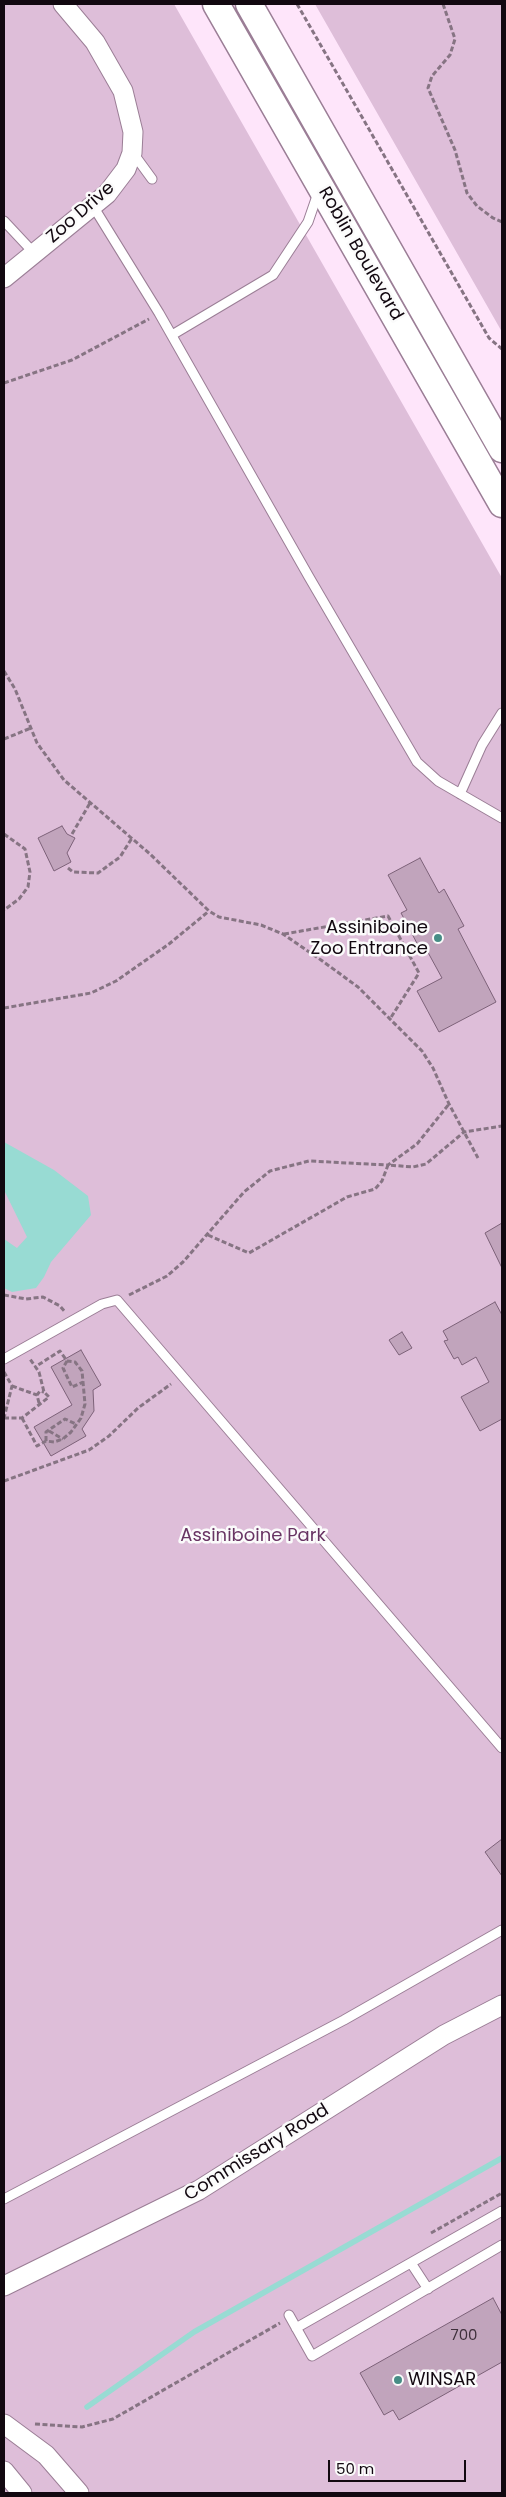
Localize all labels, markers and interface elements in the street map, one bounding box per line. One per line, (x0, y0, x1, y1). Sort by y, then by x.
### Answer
street label: Zoo Drive (43, 178, 119, 248)
street label: Roblin Boulevard (313, 183, 407, 325)
place label: Assiniboine Zoo Entrance (311, 917, 428, 960)
marker: Assiniboine Zoo Entrance (432, 932, 444, 944)
park label: Assiniboine Park (180, 1525, 326, 1547)
street label: Commissary Road (181, 2100, 333, 2206)
house number: 700 (450, 2327, 478, 2345)
place label: WINSAR (408, 2369, 476, 2391)
marker: WINSAR (392, 2374, 404, 2386)
scale bar (331, 2450, 468, 2482)
text: 50 m (336, 2458, 374, 2479)

